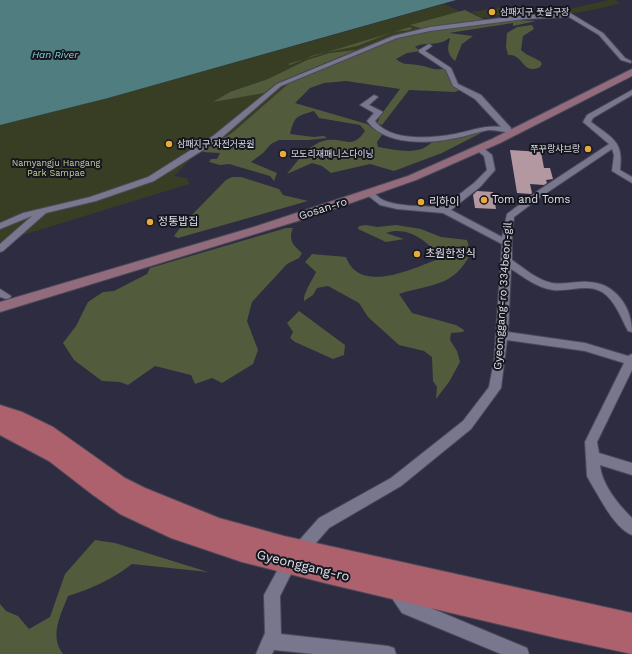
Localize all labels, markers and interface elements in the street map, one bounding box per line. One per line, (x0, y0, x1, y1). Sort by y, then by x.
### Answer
marker: 삼패지구 풋살구장 (487, 7, 497, 17)
place label: 삼패지구 풋살구장 (500, 7, 569, 17)
water label: Han River (32, 49, 78, 61)
marker: 삼패지구 자전거공원 (164, 139, 174, 149)
place label: 삼패지구 자전거공원 (177, 139, 255, 149)
place label: 쭈꾸랑샤브랑 (530, 144, 580, 154)
marker: 쭈꾸랑샤브랑 (583, 144, 593, 154)
marker: 모도리재패니스다이닝 (278, 149, 288, 159)
place label: 모도리재패니스다이닝 (291, 149, 374, 159)
park label: Namyangju Hangang Park Sampae (12, 158, 100, 179)
place label: Tom and Toms (492, 193, 570, 207)
street label: Gosan-ro (297, 195, 349, 223)
place label: 리하이 (429, 195, 459, 209)
marker: Tom and Toms (479, 195, 489, 205)
marker: 리하이 (416, 197, 426, 207)
place label: 정통밥집 (158, 215, 198, 229)
marker: 정통밥집 (145, 217, 155, 227)
street label: Gyeonggang-ro 334beon-gil (491, 222, 515, 370)
place label: 초원한정식 (425, 247, 476, 261)
marker: 초원한정식 (412, 249, 422, 259)
street label: Gyeonggang-ro (255, 547, 351, 585)

